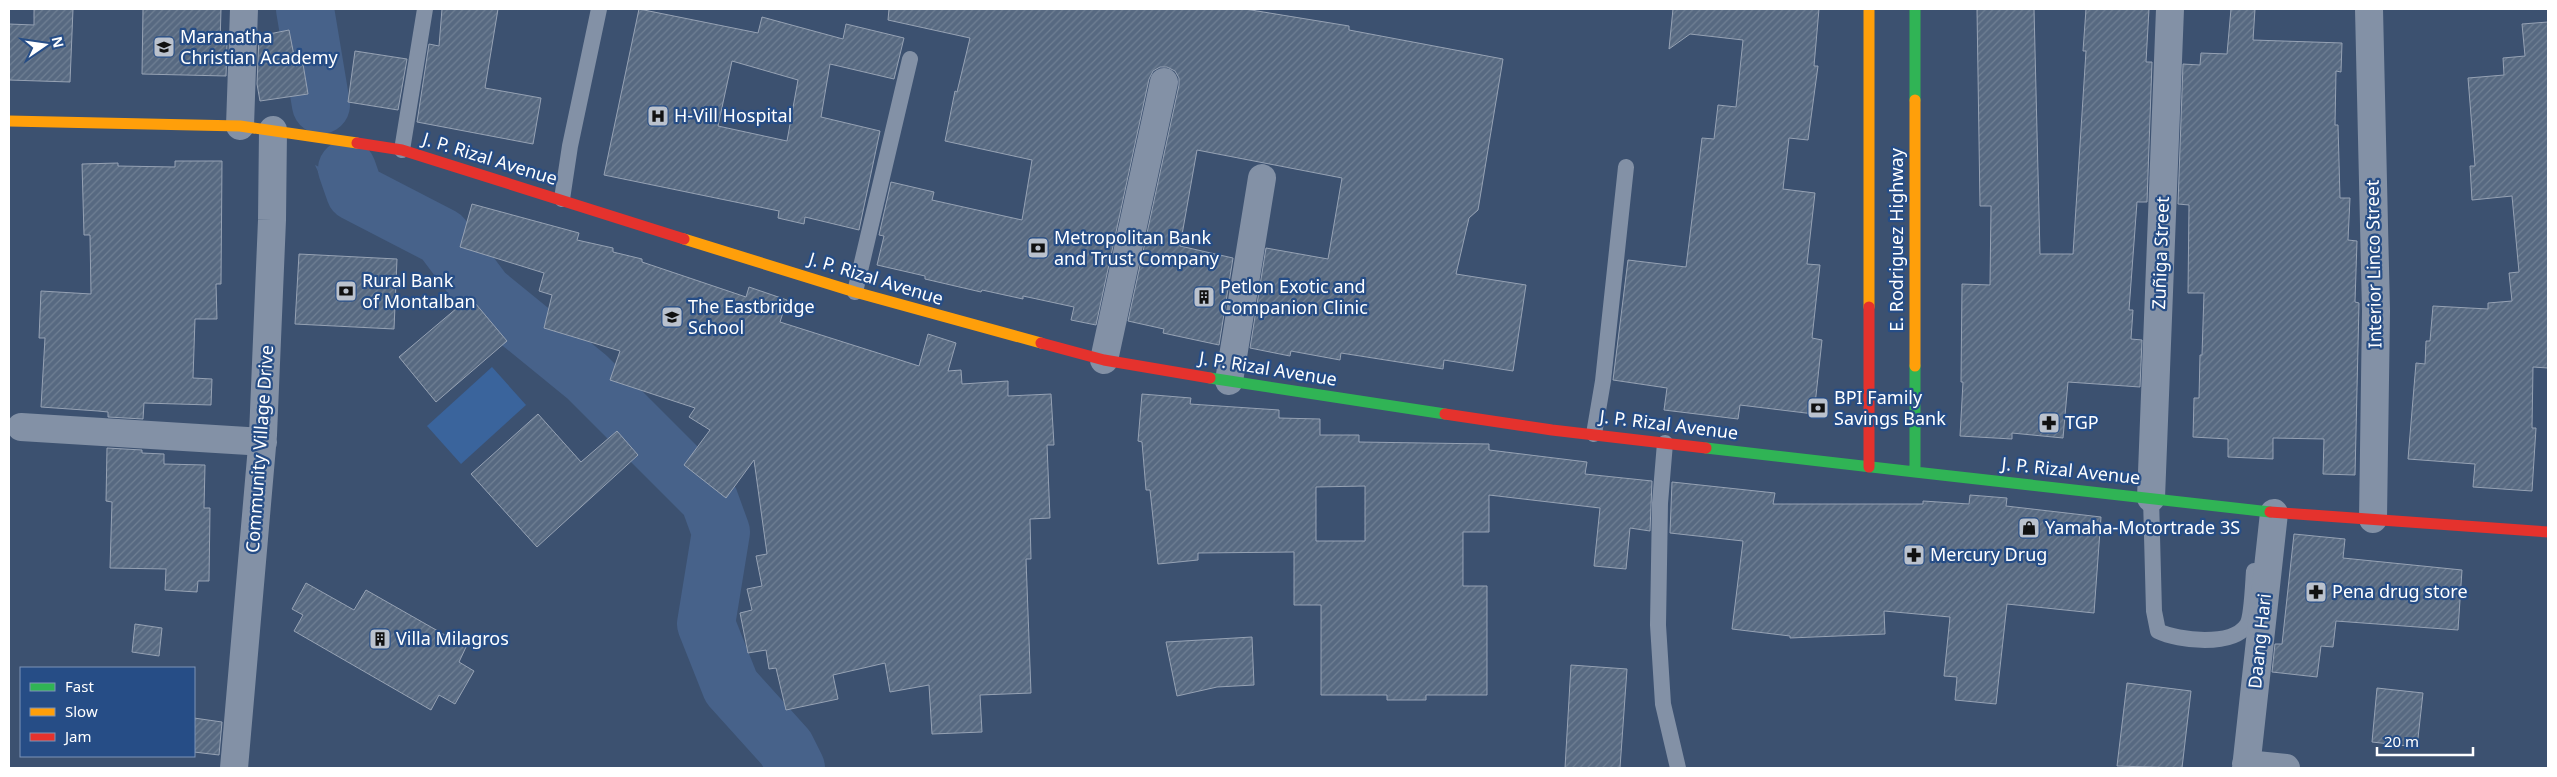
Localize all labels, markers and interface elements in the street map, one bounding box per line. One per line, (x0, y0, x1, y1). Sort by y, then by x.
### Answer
north arrow (20, 20, 70, 70)
place label: Maranatha Christian Academy (180, 24, 339, 69)
text: N (48, 34, 69, 50)
school or university icon: Maranatha Christian Academy (152, 35, 176, 59)
place label: H-Vill Hospital (674, 103, 792, 127)
hospital icon: H-Vill Hospital (646, 104, 670, 128)
street label: J. P. Rizal Avenue (418, 126, 560, 190)
street label: E. Rodriguez Highway (1884, 147, 1908, 332)
street label: Interior Linco Street (2360, 179, 2386, 349)
street label: Zuñiga Street (2146, 195, 2174, 310)
place label: Metropolitan Bank and Trust Company (1054, 225, 1220, 270)
bank icon: Metropolitan Bank and Trust Company (1026, 236, 1050, 260)
street label: J. P. Rizal Avenue (804, 246, 946, 310)
place label: Rural Bank of Montalban (362, 268, 476, 313)
place label: Petlon Exotic and Companion Clinic (1220, 274, 1368, 319)
bank icon: Rural Bank of Montalban (334, 279, 358, 303)
building icon: Petlon Exotic and Companion Clinic (1192, 285, 1216, 309)
place label: The Eastbridge School (688, 294, 815, 339)
school or university icon: The Eastbridge School (660, 305, 684, 329)
street label: Community Village Drive (240, 344, 278, 554)
street label: J. P. Rizal Avenue (1195, 345, 1339, 391)
place label: BPI Family Savings Bank (1834, 385, 1946, 430)
bank icon: BPI Family Savings Bank (1806, 396, 1830, 420)
street label: J. P. Rizal Avenue (1596, 403, 1740, 444)
place label: TGP (2065, 410, 2099, 434)
pharmacy icon: TGP (2037, 411, 2061, 435)
street label: J. P. Rizal Avenue (1999, 451, 2142, 489)
place label: Yamaha-Motortrade 3S (2045, 515, 2240, 539)
shop icon: Yamaha-Motortrade 3S (2017, 516, 2041, 540)
place label: Mercury Drug (1930, 542, 2047, 566)
pharmacy icon: Mercury Drug (1902, 543, 1926, 567)
place label: Pena drug store (2332, 579, 2468, 603)
pharmacy icon: Pena drug store (2304, 580, 2328, 604)
street label: Daang Hari (2242, 592, 2276, 690)
place label: Villa Milagros (396, 626, 509, 650)
building icon: Villa Milagros (368, 627, 392, 651)
legend (20, 667, 195, 757)
text: Fast (65, 676, 94, 696)
text: Slow (65, 701, 98, 721)
scale bar (2377, 724, 2473, 756)
text: Jam (63, 726, 92, 746)
text: 20 m (2384, 731, 2419, 751)

